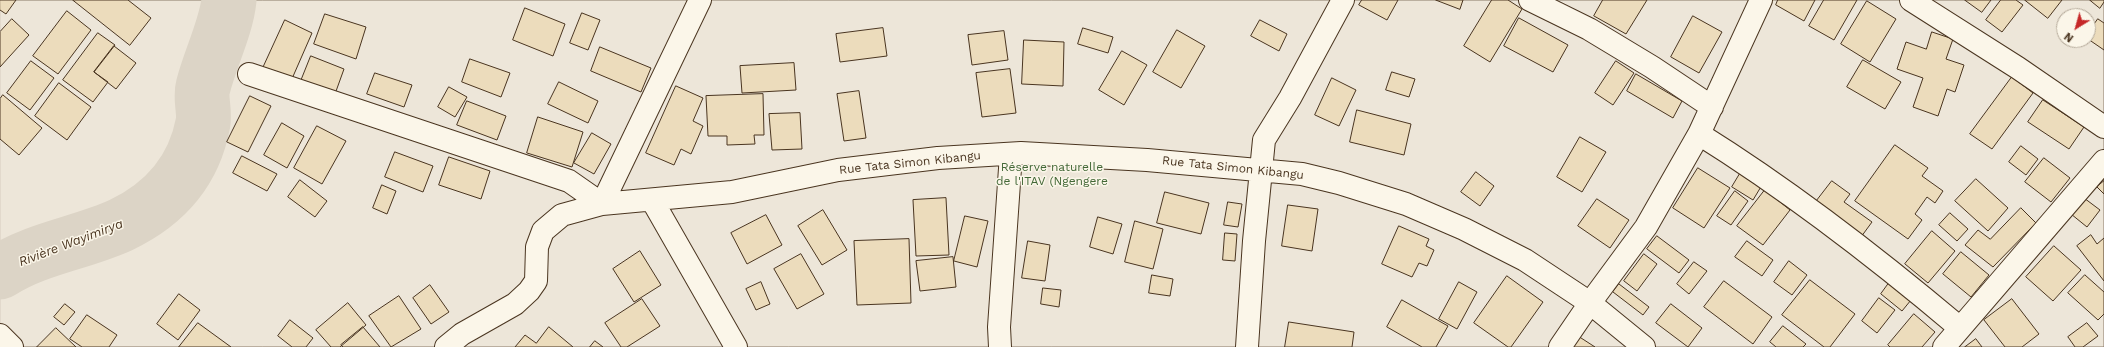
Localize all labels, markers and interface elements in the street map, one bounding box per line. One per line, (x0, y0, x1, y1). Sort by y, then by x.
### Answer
north arrow (2056, 8, 2096, 48)
text: N (2062, 30, 2076, 45)
street label: Rue Tata Simon Kibangu (838, 148, 982, 178)
street label: Rue Tata Simon Kibangu (1161, 153, 1305, 183)
park label: Réserve naturelle de l'ITAV (Ngengere (996, 160, 1108, 188)
water label: Rivière Wayimirya (17, 216, 125, 270)

